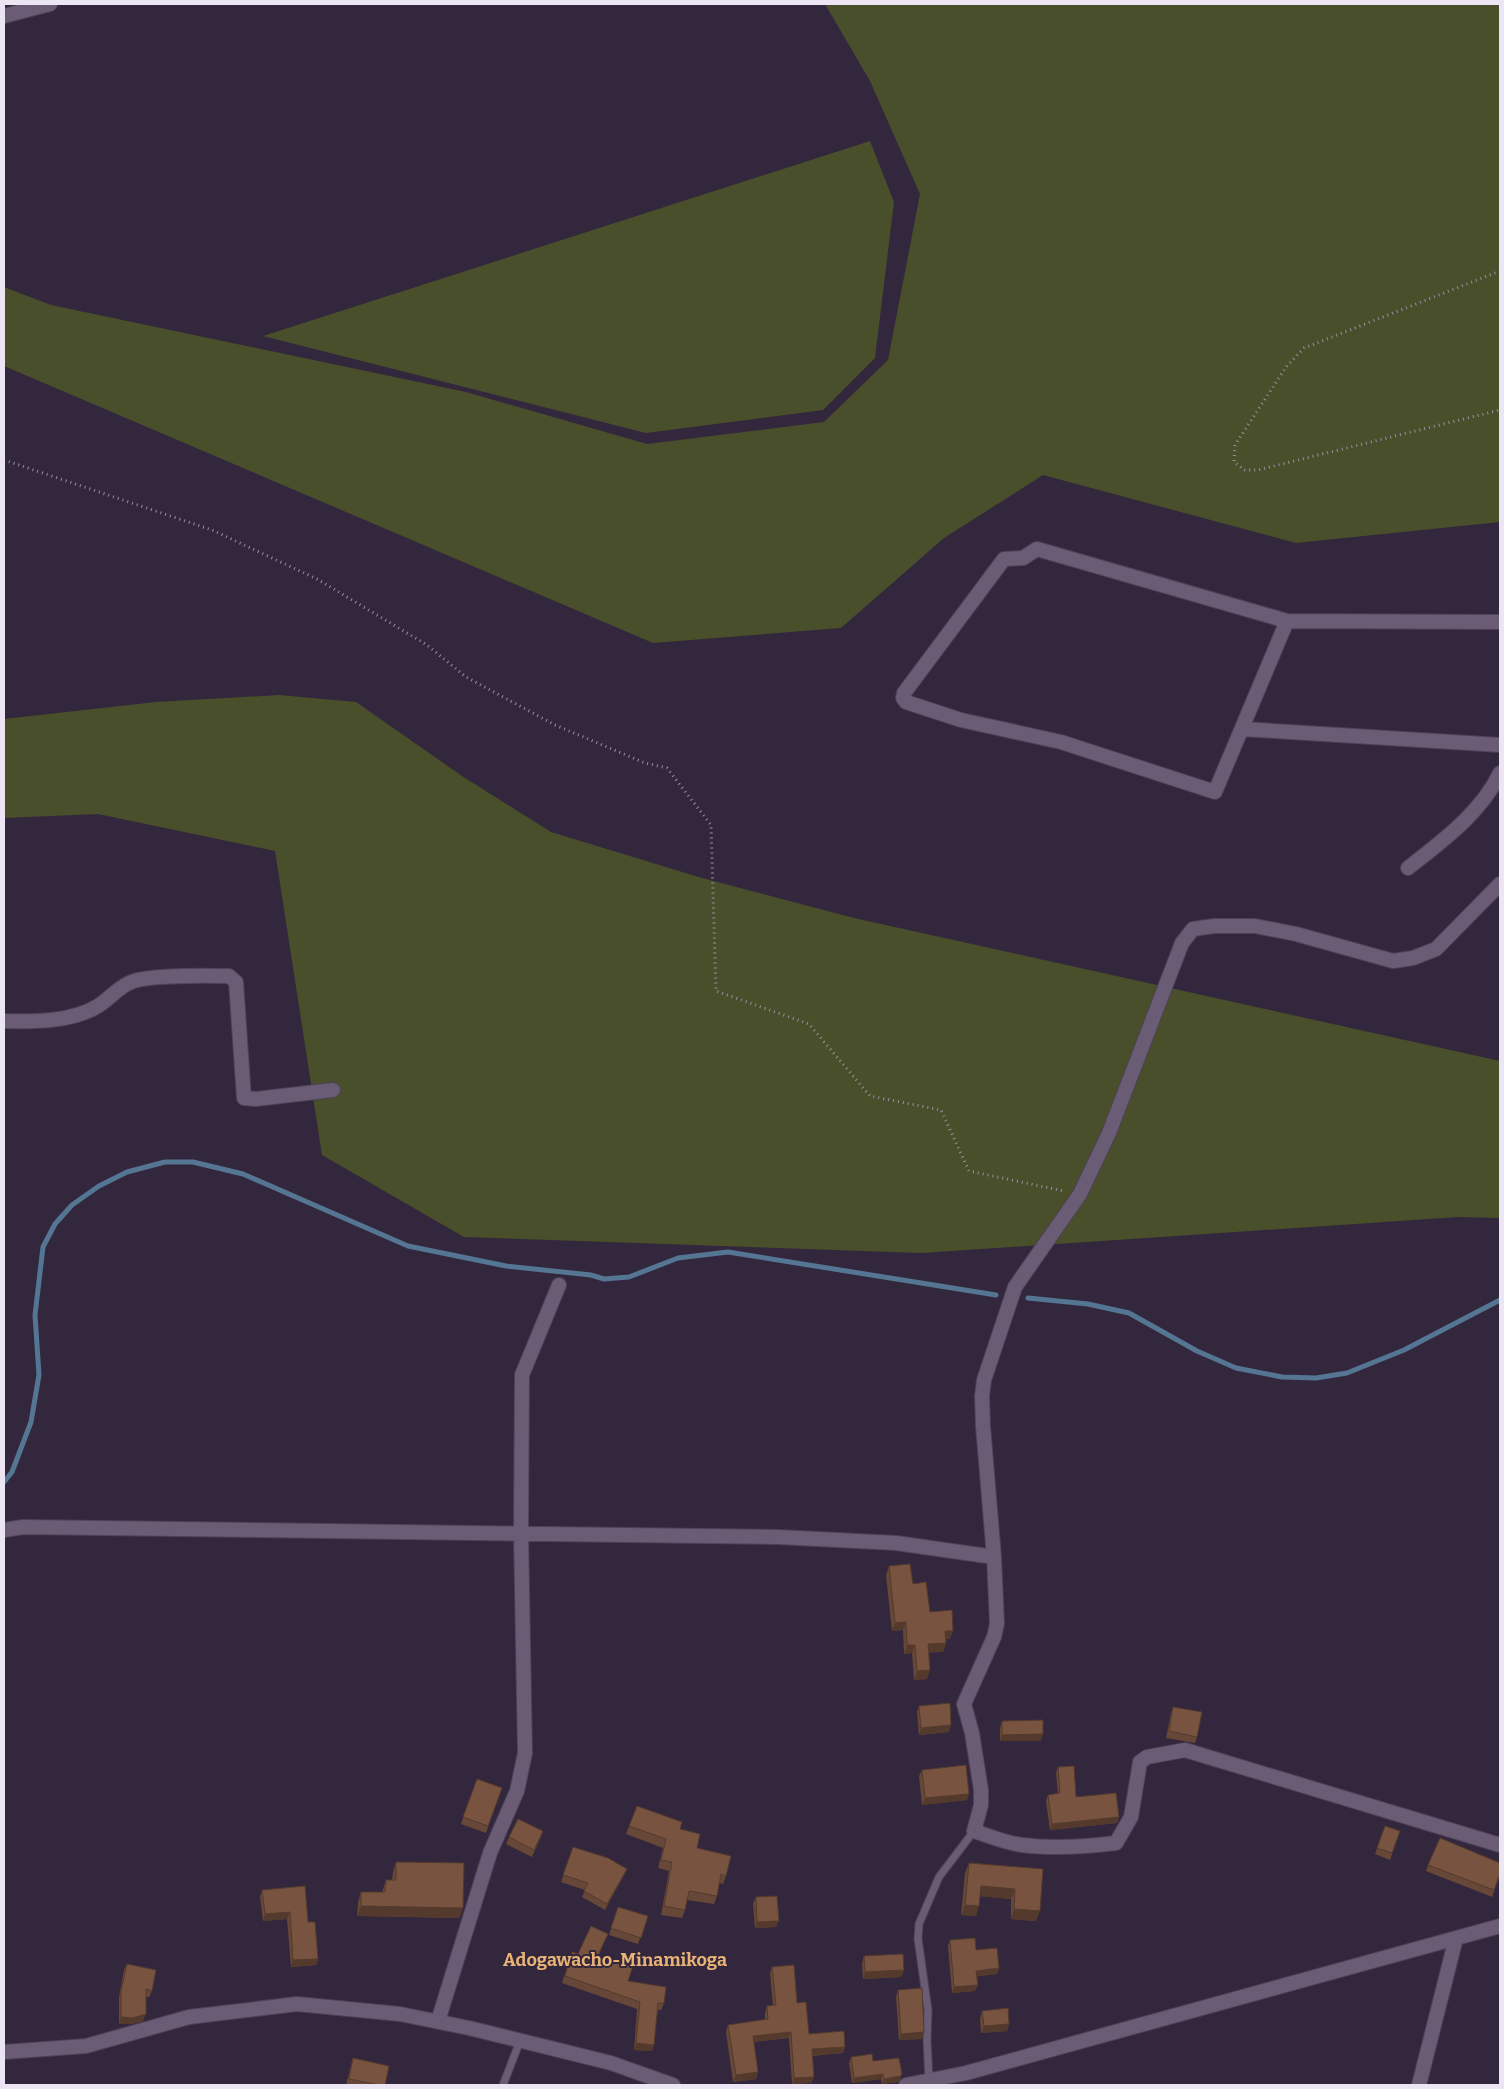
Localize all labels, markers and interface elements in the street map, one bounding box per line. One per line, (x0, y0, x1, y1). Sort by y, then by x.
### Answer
district label: Adogawacho-Minamikoga (503, 1949, 727, 1971)

